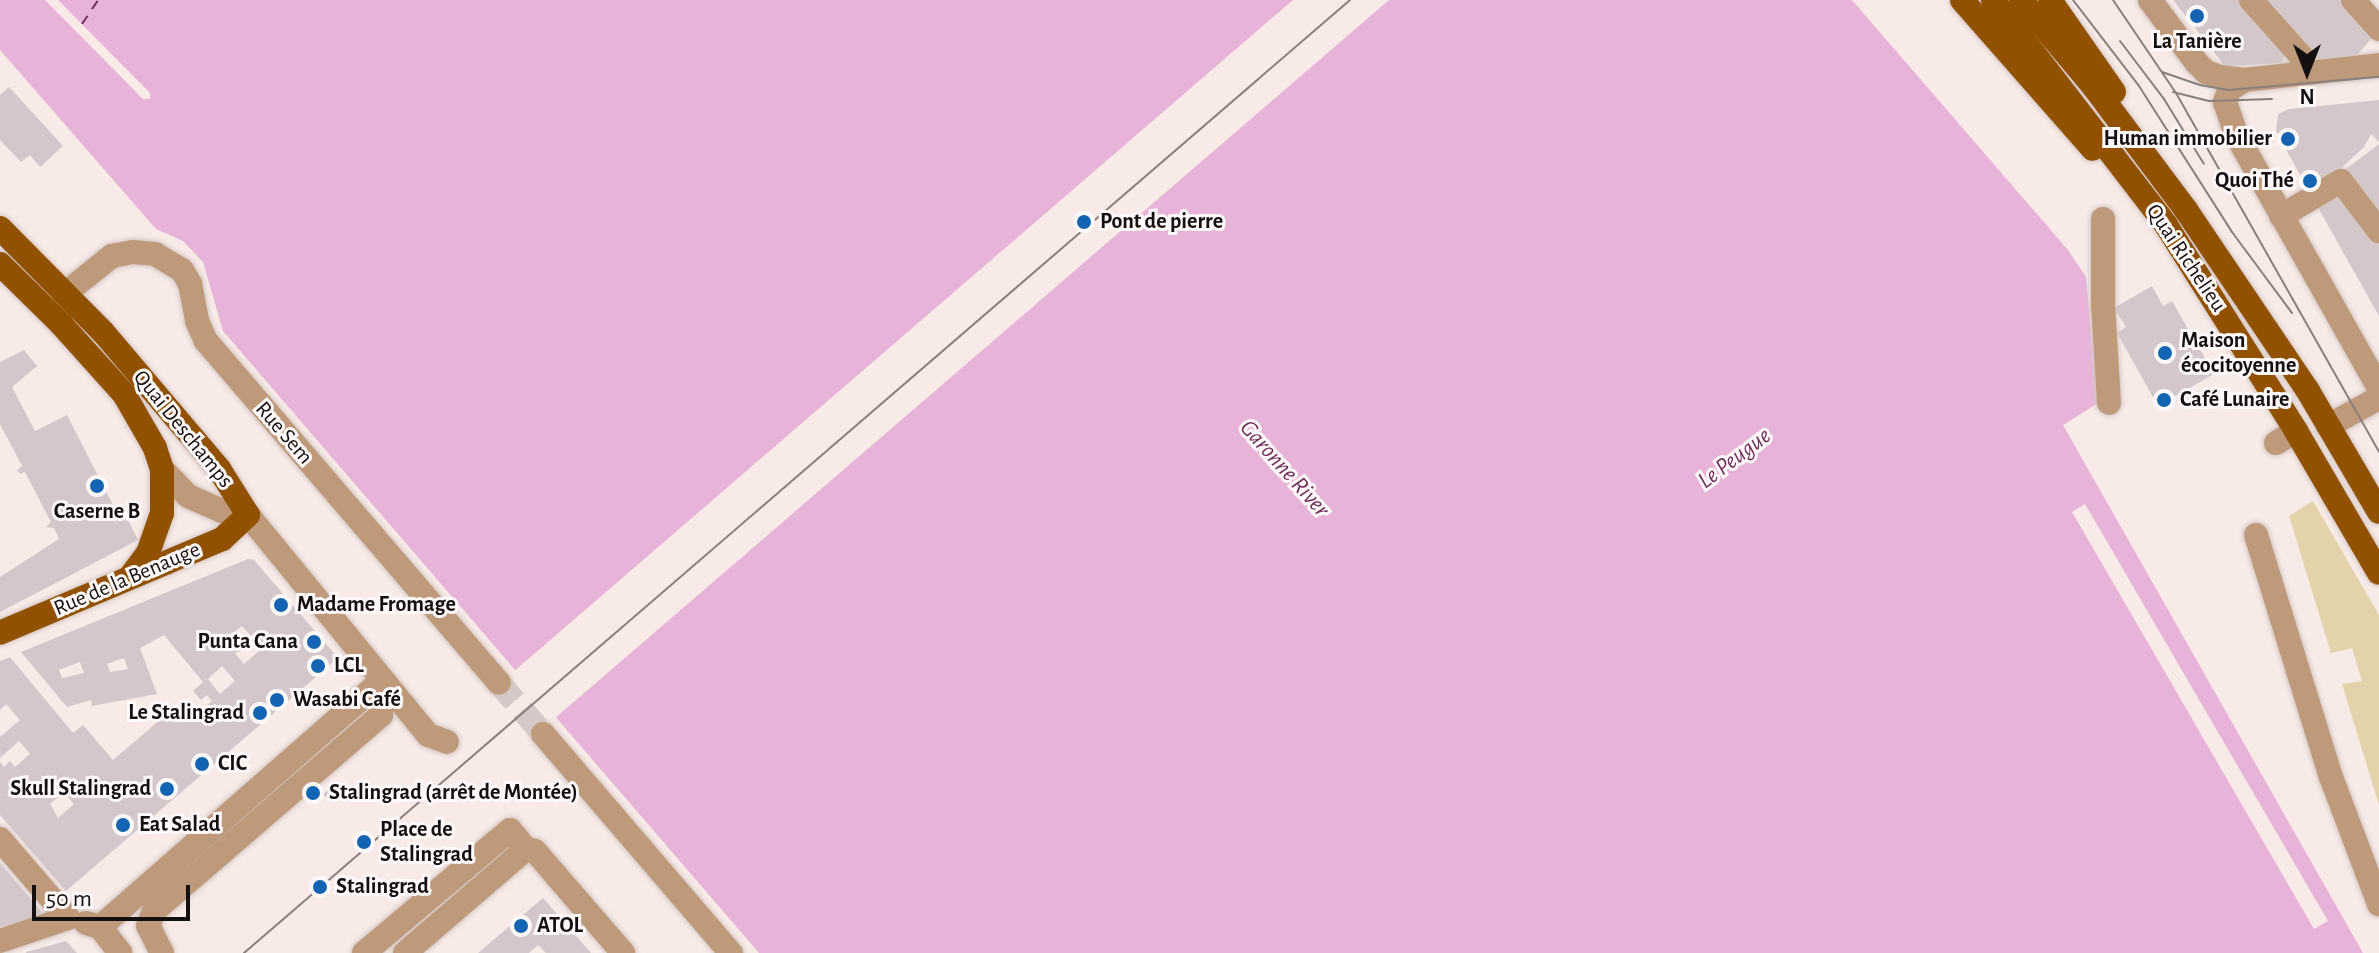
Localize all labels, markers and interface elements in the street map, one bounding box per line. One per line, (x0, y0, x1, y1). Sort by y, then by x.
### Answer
marker: La Tanière (2188, 7, 2206, 25)
place label: La Tanière (2152, 29, 2242, 55)
north arrow (2267, 32, 2347, 112)
text: N (2299, 85, 2315, 107)
place label: Human immobilier (2104, 126, 2272, 152)
marker: Human immobilier (2279, 130, 2297, 148)
place label: Quoi Thé (2215, 168, 2294, 194)
marker: Quoi Thé (2301, 172, 2319, 190)
street label: Quai Richelieu (2140, 199, 2232, 317)
place label: Pont de pierre (1100, 209, 1223, 235)
marker: Pont de pierre (1075, 213, 1093, 231)
place label: Maison écocitoyenne (2181, 327, 2296, 378)
marker: Maison écocitoyenne (2156, 344, 2174, 362)
street label: Quai Deschamps (128, 365, 238, 493)
place label: Café Lunaire (2180, 387, 2289, 413)
marker: Café Lunaire (2155, 391, 2173, 409)
street label: Rue Sem (250, 396, 318, 470)
water label: Garonne River (1233, 415, 1335, 523)
water label: Le Peugue (1693, 422, 1777, 496)
marker: Caserne B (88, 477, 106, 495)
place label: Caserne B (54, 499, 140, 525)
street label: Rue de la Benauge (50, 536, 204, 622)
place label: Madame Fromage (297, 592, 456, 618)
marker: Madame Fromage (272, 596, 290, 614)
place label: Punta Cana (198, 629, 298, 655)
marker: Punta Cana (305, 633, 323, 651)
place label: LCL (334, 653, 364, 679)
marker: LCL (309, 657, 327, 675)
place label: Wasabi Café (293, 687, 401, 713)
marker: Wasabi Café (268, 691, 286, 709)
place label: Le Stalingrad (128, 700, 244, 726)
marker: Le Stalingrad (251, 704, 269, 722)
place label: CIC (218, 751, 247, 777)
marker: CIC (193, 755, 211, 773)
place label: Skull Stalingrad (10, 776, 151, 802)
marker: Skull Stalingrad (158, 780, 176, 798)
place label: Stalingrad (arrêt de Montée) (329, 780, 578, 806)
marker: Stalingrad (arrêt de Montée) (304, 784, 322, 802)
place label: Eat Salad (139, 812, 220, 838)
marker: Eat Salad (114, 816, 132, 834)
place label: Place de Stalingrad (380, 816, 473, 868)
marker: Place de Stalingrad (355, 833, 373, 851)
scale bar (36, 869, 194, 919)
place label: Stalingrad (336, 874, 429, 900)
marker: Stalingrad (311, 878, 329, 896)
text: 50 m (46, 887, 92, 911)
place label: ATOL (537, 913, 583, 939)
marker: ATOL (512, 917, 530, 935)

